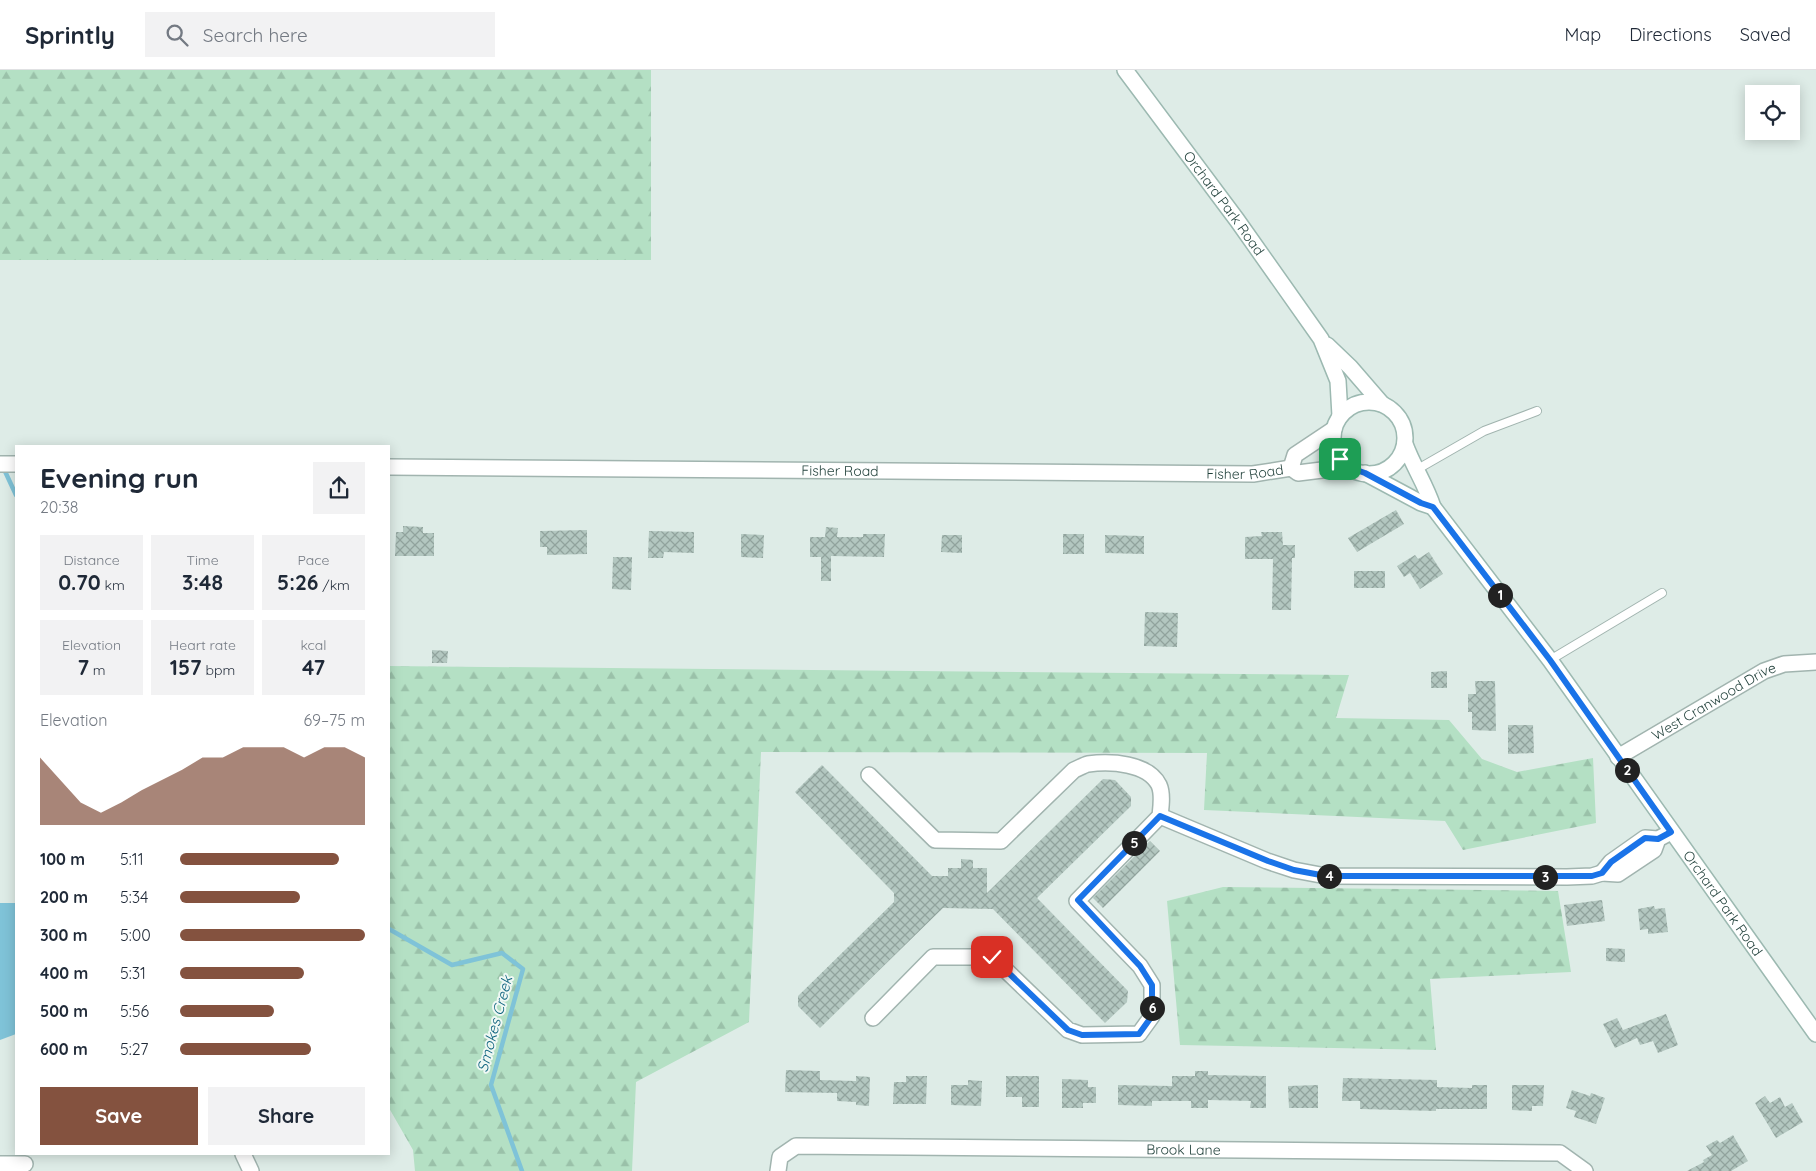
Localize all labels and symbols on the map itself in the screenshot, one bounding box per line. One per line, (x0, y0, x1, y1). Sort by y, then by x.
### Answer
street label: Orchard Park Road (1180, 147, 1268, 259)
pin (1319, 438, 1361, 480)
street label: Fisher Road (1206, 460, 1285, 484)
street label: Fisher Road (801, 461, 879, 480)
pin: 1 (1488, 582, 1512, 608)
street label: West Cranwood Drive (1648, 659, 1778, 744)
pin: 2 (1614, 758, 1640, 782)
pin: 5 (1122, 830, 1146, 856)
street label: Orchard Park Road (1679, 847, 1767, 959)
pin: 4 (1316, 864, 1342, 888)
pin: 3 (1532, 864, 1558, 890)
pin (971, 936, 1013, 978)
water label: Smokes Creek (473, 972, 517, 1074)
pin: 6 (1140, 996, 1164, 1020)
street label: Brook Lane (1146, 1140, 1221, 1159)

